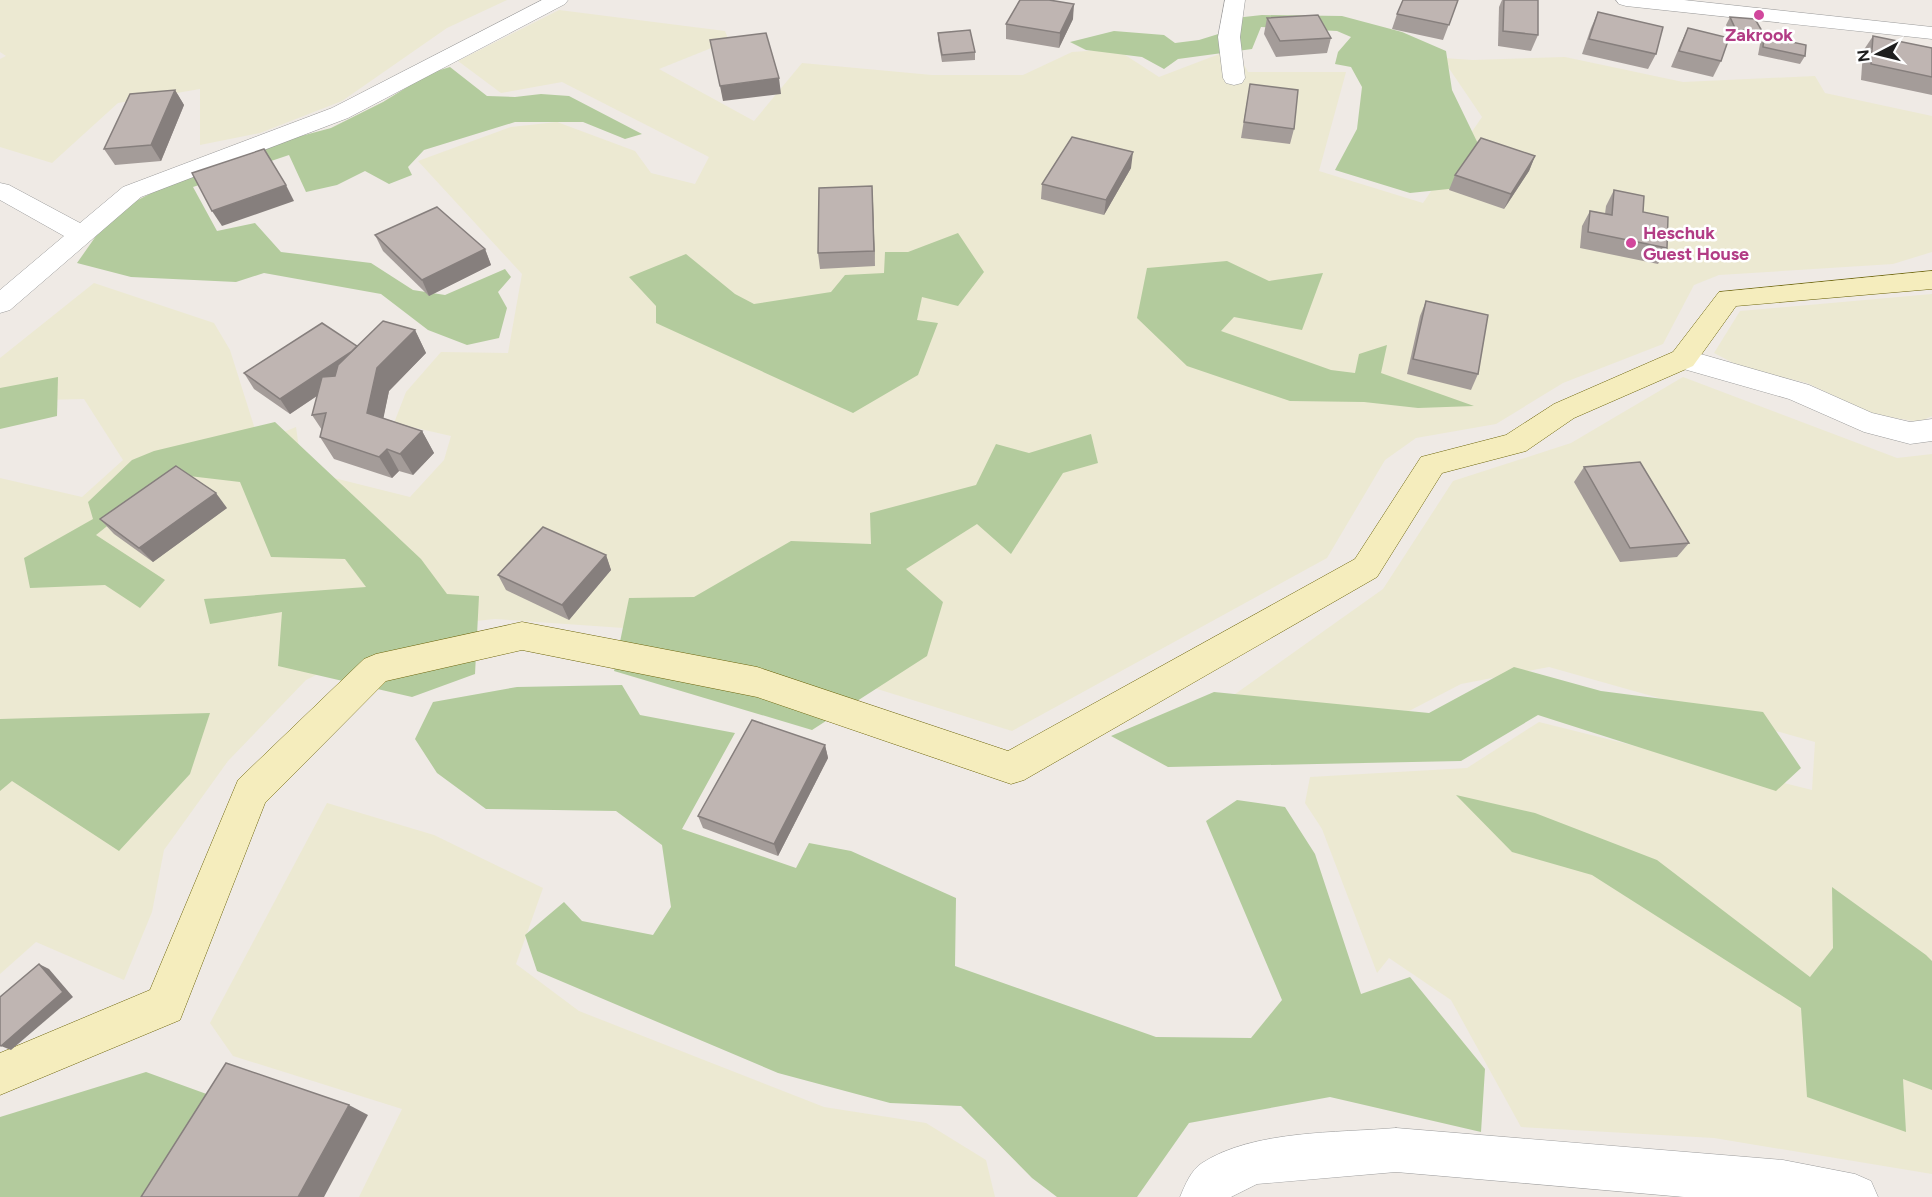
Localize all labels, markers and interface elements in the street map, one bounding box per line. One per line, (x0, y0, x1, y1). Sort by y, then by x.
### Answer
marker: Zakrook (1752, 8, 1766, 22)
place label: Zakrook (1725, 24, 1793, 46)
north arrow (1848, 24, 1908, 84)
text: N (1853, 48, 1874, 63)
place label: Heschuk Guest House (1643, 222, 1749, 265)
marker: Heschuk Guest House (1624, 236, 1638, 250)

